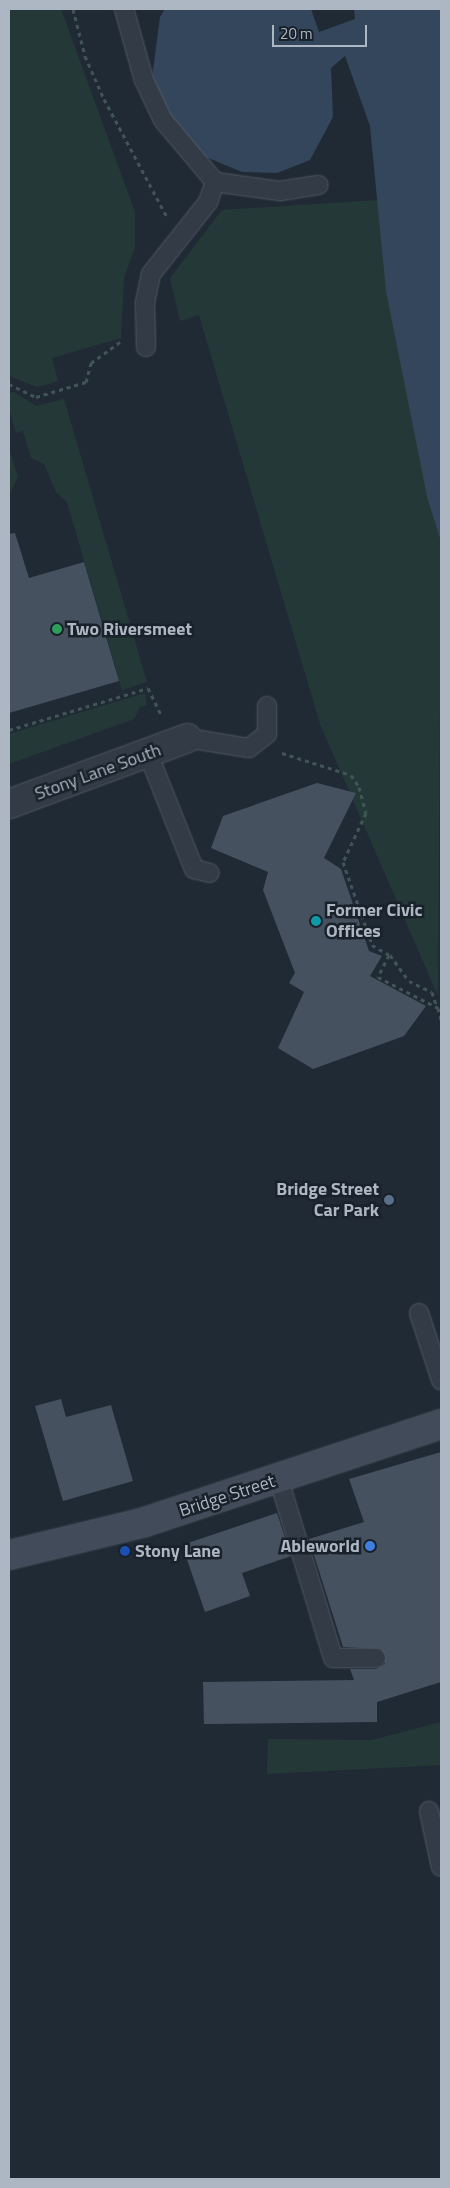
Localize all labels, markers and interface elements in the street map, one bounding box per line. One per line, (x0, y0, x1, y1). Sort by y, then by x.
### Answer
scale bar (275, 15, 370, 47)
text: 20 m (280, 22, 313, 45)
place label: Two Riversmeet (67, 618, 192, 640)
marker: Two Riversmeet (51, 623, 63, 635)
street label: Stony Lane South (32, 739, 164, 805)
place label: Former Civic Offices (326, 900, 423, 942)
marker: Former Civic Offices (310, 915, 322, 927)
place label: Bridge Street Car Park (276, 1179, 379, 1222)
marker: Bridge Street Car Park (383, 1194, 395, 1206)
street label: Bridge Street (176, 1470, 278, 1522)
place label: Ableworld (280, 1535, 360, 1557)
place label: Stony Lane (135, 1540, 220, 1562)
marker: Ableworld (364, 1540, 376, 1552)
marker: Stony Lane (119, 1545, 131, 1557)

